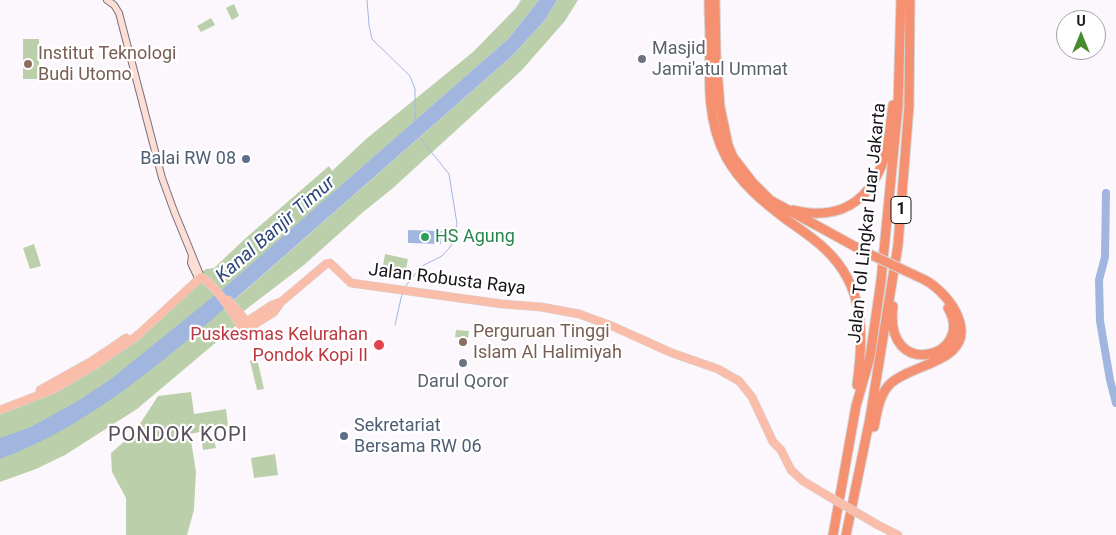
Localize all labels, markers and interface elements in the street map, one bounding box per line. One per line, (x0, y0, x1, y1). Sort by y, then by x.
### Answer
north arrow (1056, 10, 1106, 60)
text: U (1076, 13, 1086, 29)
place label: Masjid Jami'atul Ummat (652, 38, 788, 80)
place label: Institut Teknologi Budi Utomo (38, 43, 176, 86)
marker: Masjid Jami'atul Ummat (636, 53, 648, 65)
marker: Institut Teknologi Budi Utomo (22, 58, 34, 70)
street label: Jalan Tol Lingkar Luar Jakarta (845, 102, 891, 344)
place label: Balai RW 08 (140, 148, 236, 170)
marker: Balai RW 08 (240, 153, 252, 165)
water label: Kanal Banjir Timur (212, 172, 340, 288)
road number: 1 (891, 196, 911, 224)
place label: HS Agung (435, 226, 515, 248)
marker: HS Agung (419, 231, 431, 243)
street label: Jalan Robusta Raya (367, 260, 527, 300)
place label: Perguruan Tinggi Islam Al Halimiyah (473, 321, 622, 364)
place label: Puskesmas Kelurahan Pondok Kopi II (190, 324, 368, 366)
marker: Perguruan Tinggi Islam Al Halimiyah (457, 336, 469, 348)
marker: Puskesmas Kelurahan Pondok Kopi II (372, 338, 386, 352)
marker: Darul Qoror (457, 357, 469, 369)
place label: Darul Qoror (417, 371, 509, 393)
place label: Sekretariat Bersama RW 06 (354, 415, 482, 458)
district label: PONDOK KOPI (107, 424, 249, 448)
marker: Sekretariat Bersama RW 06 (338, 430, 350, 442)

